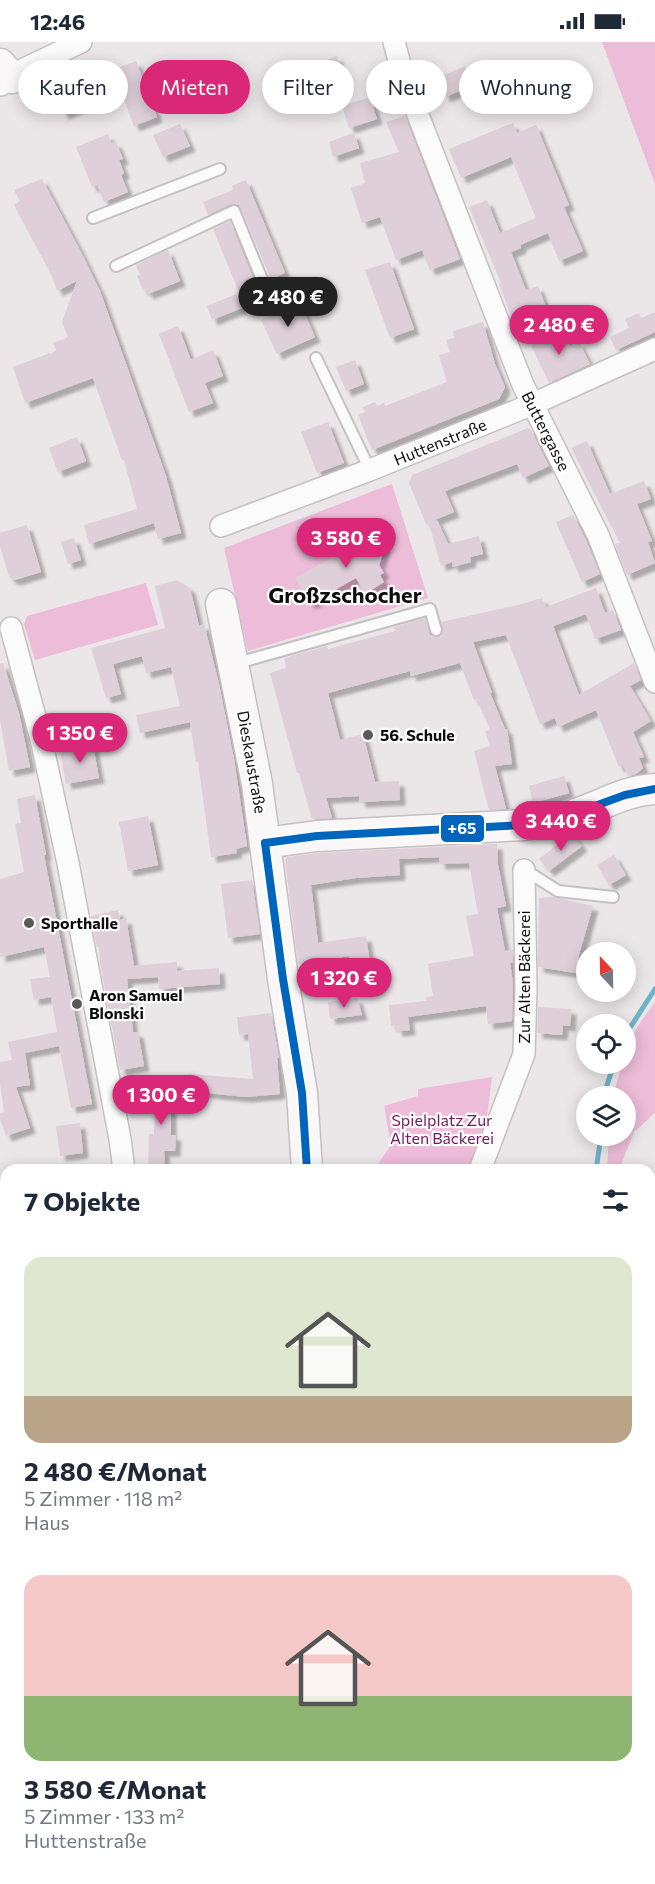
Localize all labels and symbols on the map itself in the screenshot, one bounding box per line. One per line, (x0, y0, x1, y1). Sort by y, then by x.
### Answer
pin: 2 480 € (233, 277, 343, 328)
pin: 2 480 € (504, 305, 614, 356)
street label: Buttergasse (518, 388, 575, 474)
street label: Huttenstraße (391, 414, 489, 469)
pin: 3 580 € (291, 518, 401, 569)
district label: Großzschocher (268, 581, 422, 608)
street label: Dieskaustraße (234, 709, 271, 815)
pin: 1 350 € (25, 713, 135, 764)
place label: 56. Schule (380, 725, 455, 744)
marker: 56. Schule (361, 728, 375, 742)
pin: 3 440 € (506, 801, 616, 852)
line badge: +65 (440, 814, 485, 843)
text: +65 (448, 818, 476, 837)
street label: Zur Alten Bäckerei (514, 910, 533, 1044)
place label: Sporthalle (41, 913, 118, 932)
marker: Sporthalle (22, 916, 36, 930)
north arrow (576, 942, 636, 1002)
pin: 1 320 € (289, 958, 399, 1009)
place label: Aron Samuel Blonski (89, 985, 183, 1022)
marker: Aron Samuel Blonski (70, 997, 84, 1011)
pin: 1 300 € (106, 1075, 216, 1126)
park label: Spielplatz Zur Alten Bäckerei (390, 1110, 494, 1147)

